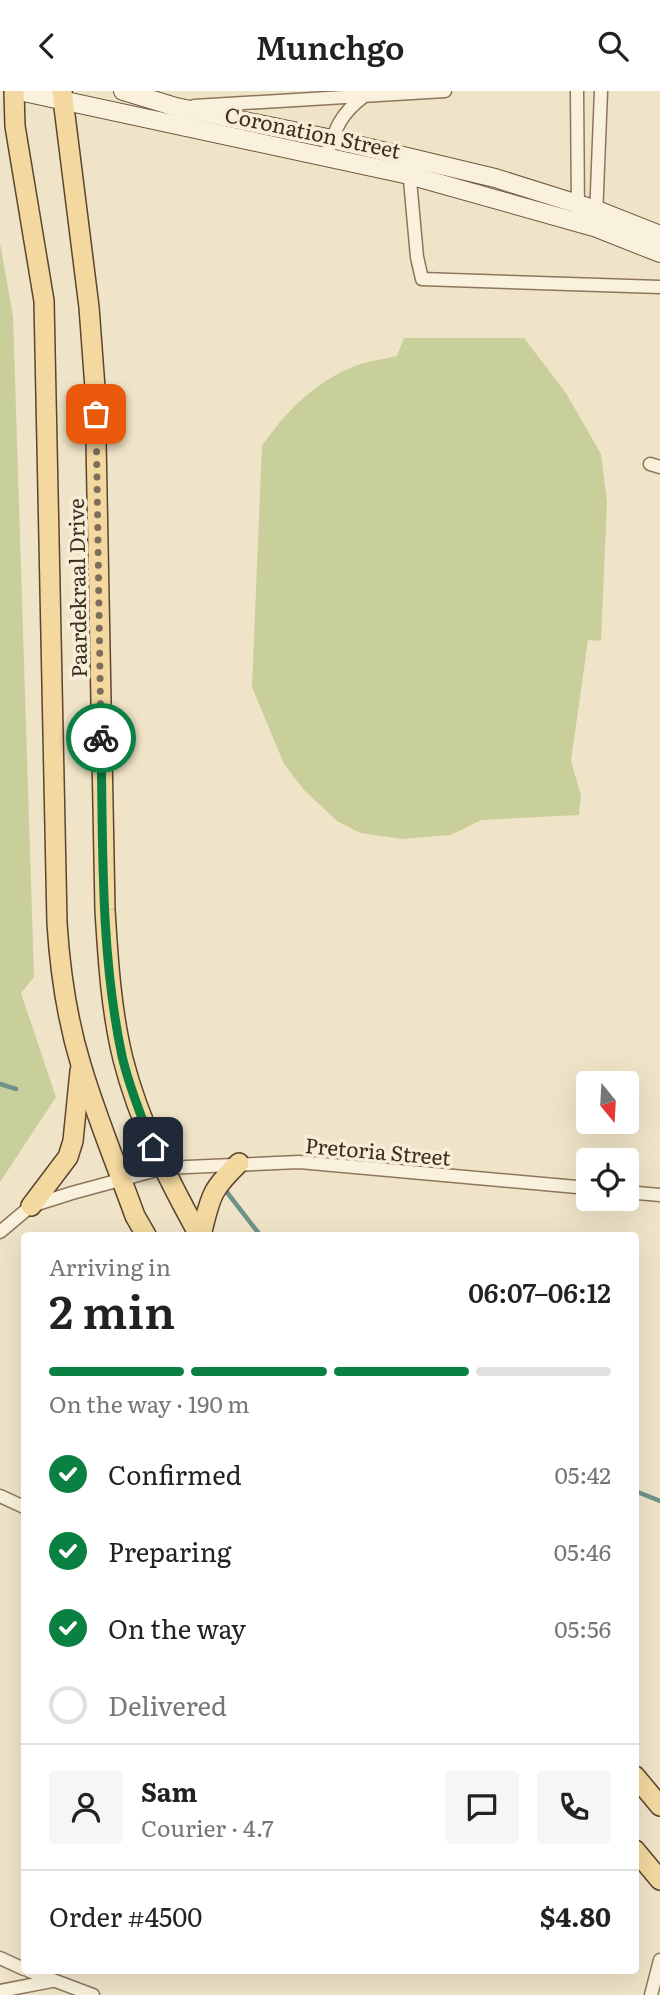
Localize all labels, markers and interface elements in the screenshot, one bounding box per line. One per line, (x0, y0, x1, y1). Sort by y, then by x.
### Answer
text: Munchgo (256, 22, 405, 70)
icon: back (28, 27, 66, 65)
icon: search (594, 27, 632, 65)
street label: Coronation Street (222, 97, 404, 165)
pin (66, 384, 126, 444)
icon: bag (77, 395, 115, 433)
street label: Paardekraal Drive (59, 498, 93, 678)
courier (66, 703, 136, 773)
icon: bike (82, 719, 120, 757)
north arrow (576, 1071, 639, 1134)
map controls (576, 1071, 639, 1211)
pin (123, 1117, 183, 1177)
icon: home (134, 1128, 172, 1166)
street label: Pretoria Street (304, 1128, 453, 1172)
button: locate (576, 1148, 639, 1211)
text: Arriving in (49, 1249, 171, 1283)
text: 06:07–06:12 (468, 1272, 611, 1311)
text: 2 min (49, 1275, 175, 1343)
text: On the way · 190 m (49, 1386, 250, 1420)
text: Confirmed (108, 1454, 242, 1493)
icon: check (49, 1455, 87, 1493)
text: 05:42 (554, 1457, 611, 1491)
text: Preparing (108, 1531, 231, 1570)
icon: check (49, 1532, 87, 1570)
text: 05:46 (554, 1534, 611, 1568)
text: On the way (108, 1608, 246, 1647)
icon: check (49, 1609, 87, 1647)
text: 05:56 (554, 1611, 611, 1645)
text: Delivered (108, 1685, 227, 1724)
button: person (49, 1770, 123, 1844)
button: chat (445, 1770, 519, 1844)
button: phone (537, 1770, 611, 1844)
text: Sam (141, 1771, 197, 1810)
text: Courier · 4.7 (141, 1810, 274, 1844)
text: Order #4500 (49, 1896, 202, 1935)
text: $4.80 (540, 1896, 611, 1935)

